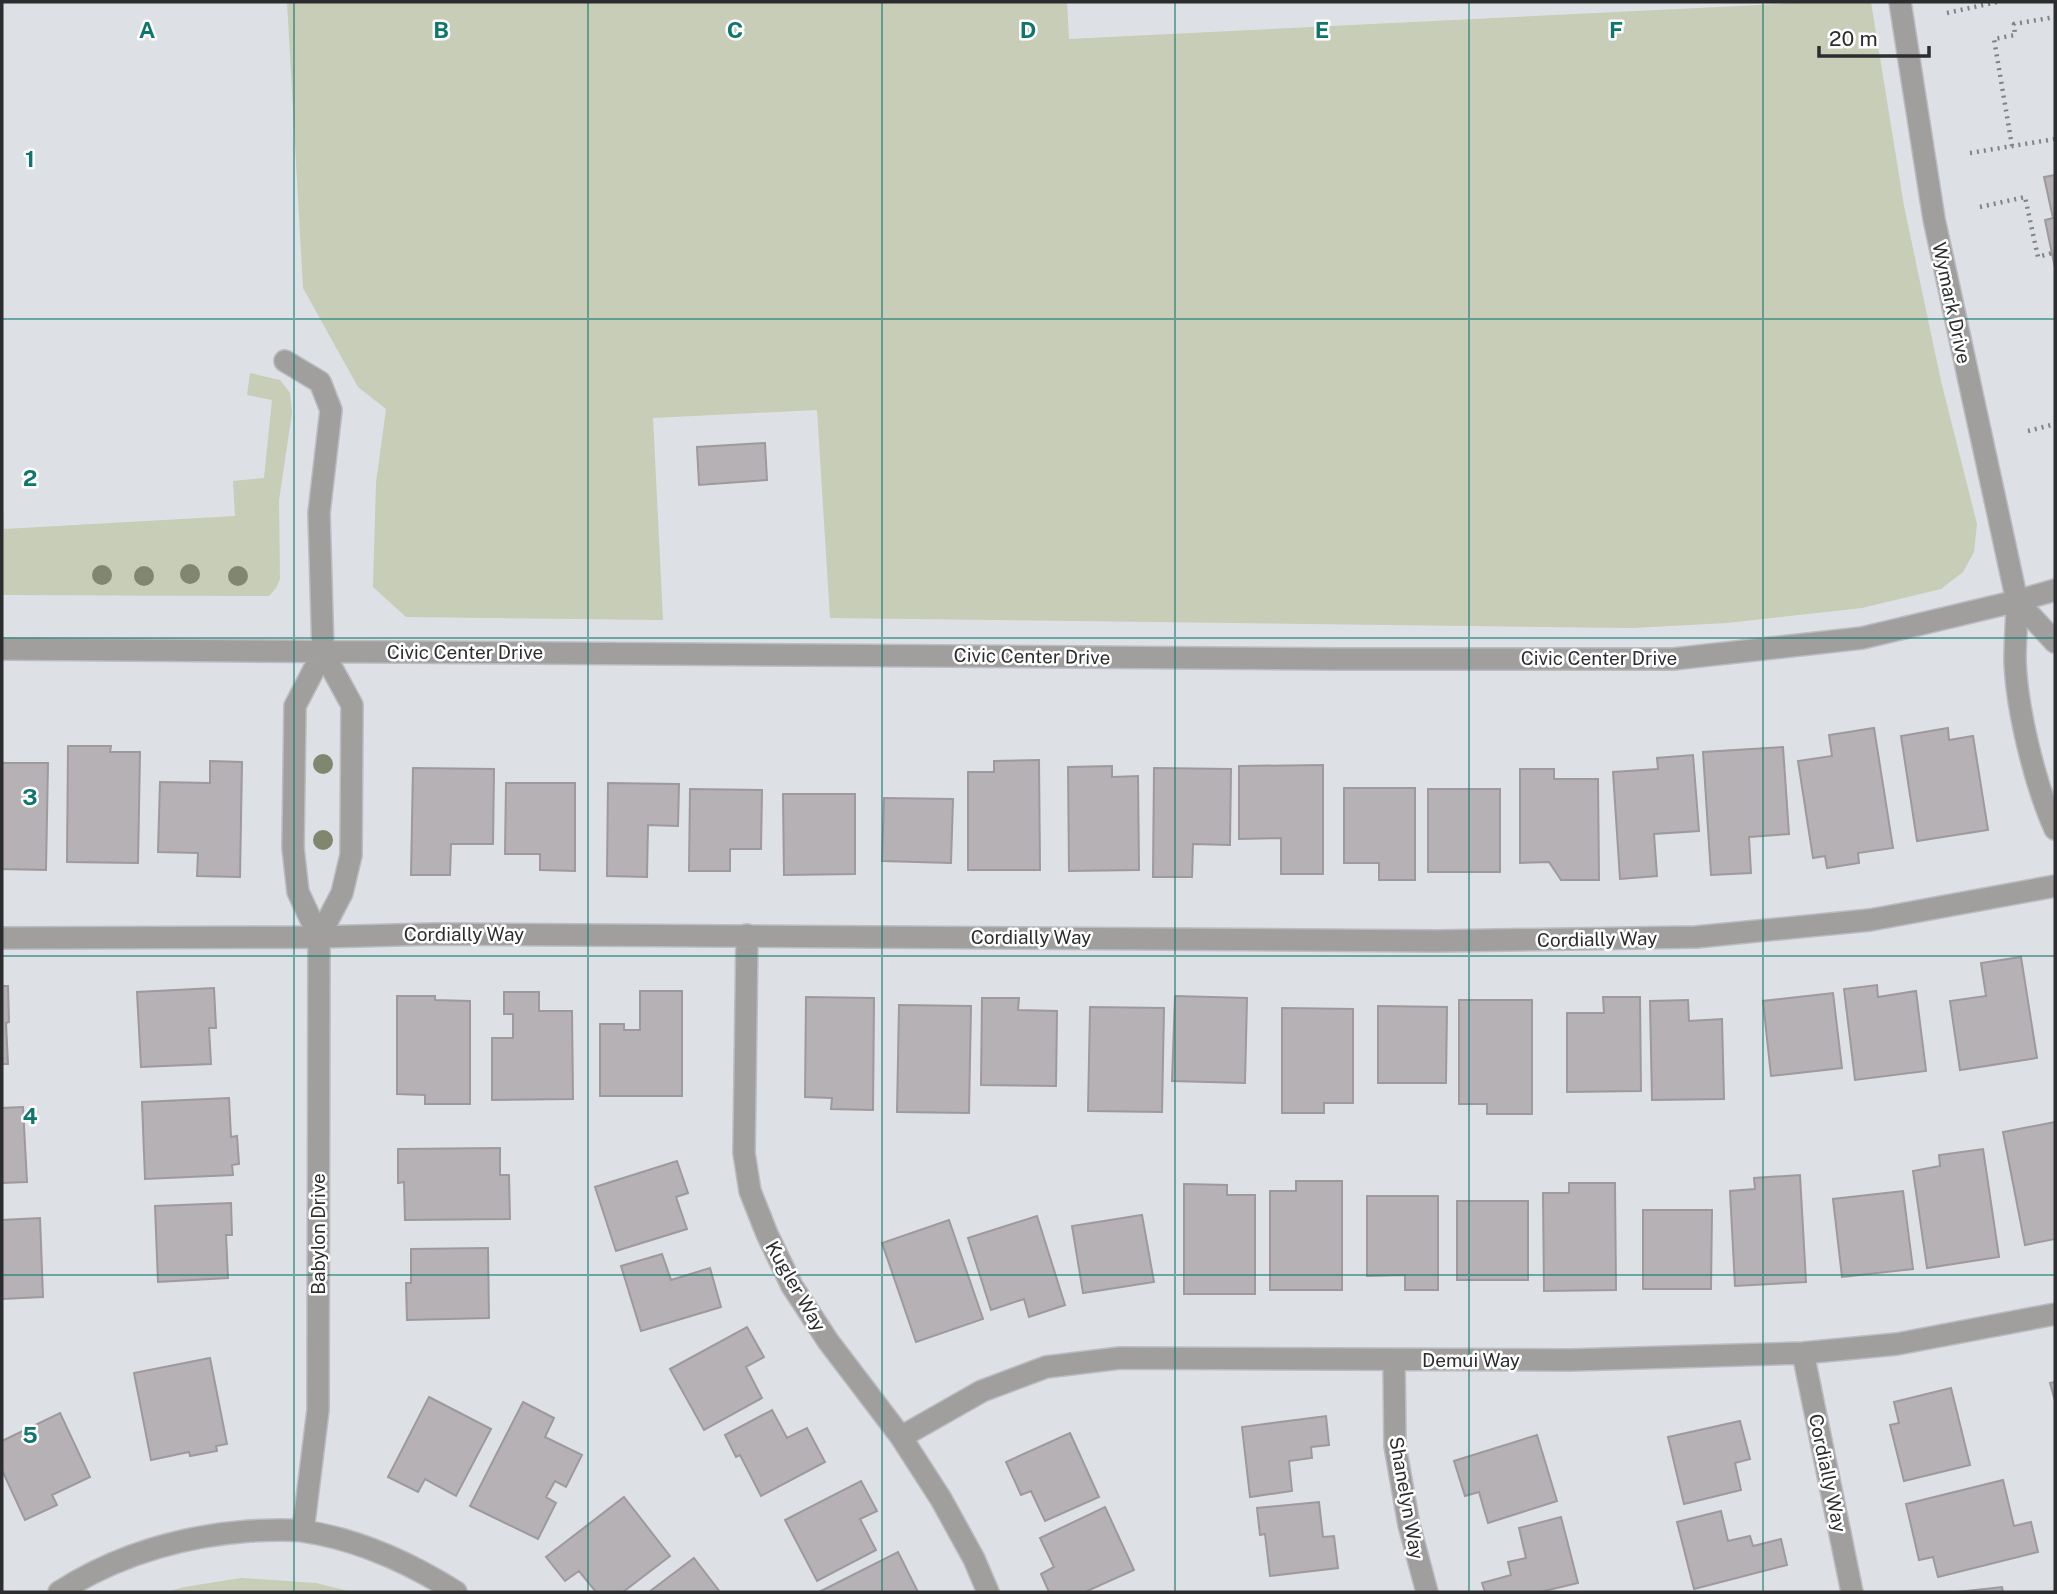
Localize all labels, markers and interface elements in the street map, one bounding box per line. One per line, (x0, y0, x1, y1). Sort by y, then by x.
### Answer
scale bar (1819, 14, 1929, 58)
text: A (139, 16, 156, 43)
text: B (433, 16, 449, 43)
text: C (727, 16, 743, 43)
text: D (1020, 16, 1036, 43)
text: E (1315, 16, 1329, 43)
text: F (1609, 16, 1623, 43)
text: 20 m (1829, 26, 1878, 51)
text: 1 (25, 145, 35, 172)
street label: Wymark Drive (1928, 240, 1976, 366)
text: 2 (23, 464, 37, 491)
street label: Civic Center Drive (387, 641, 543, 663)
street label: Civic Center Drive (953, 644, 1111, 668)
street label: Civic Center Drive (1521, 647, 1677, 669)
text: 3 (22, 783, 38, 810)
street label: Cordially Way (404, 923, 524, 945)
street label: Cordially Way (971, 926, 1091, 948)
street label: Cordially Way (1537, 927, 1657, 951)
text: 4 (22, 1102, 38, 1129)
street label: Babylon Drive (307, 1173, 329, 1295)
street label: Kugler Way (761, 1237, 831, 1335)
street label: Demui Way (1422, 1349, 1520, 1371)
street label: Cordially Way (1805, 1412, 1851, 1534)
text: 5 (22, 1421, 38, 1448)
street label: Shanelyn Way (1385, 1435, 1429, 1561)

